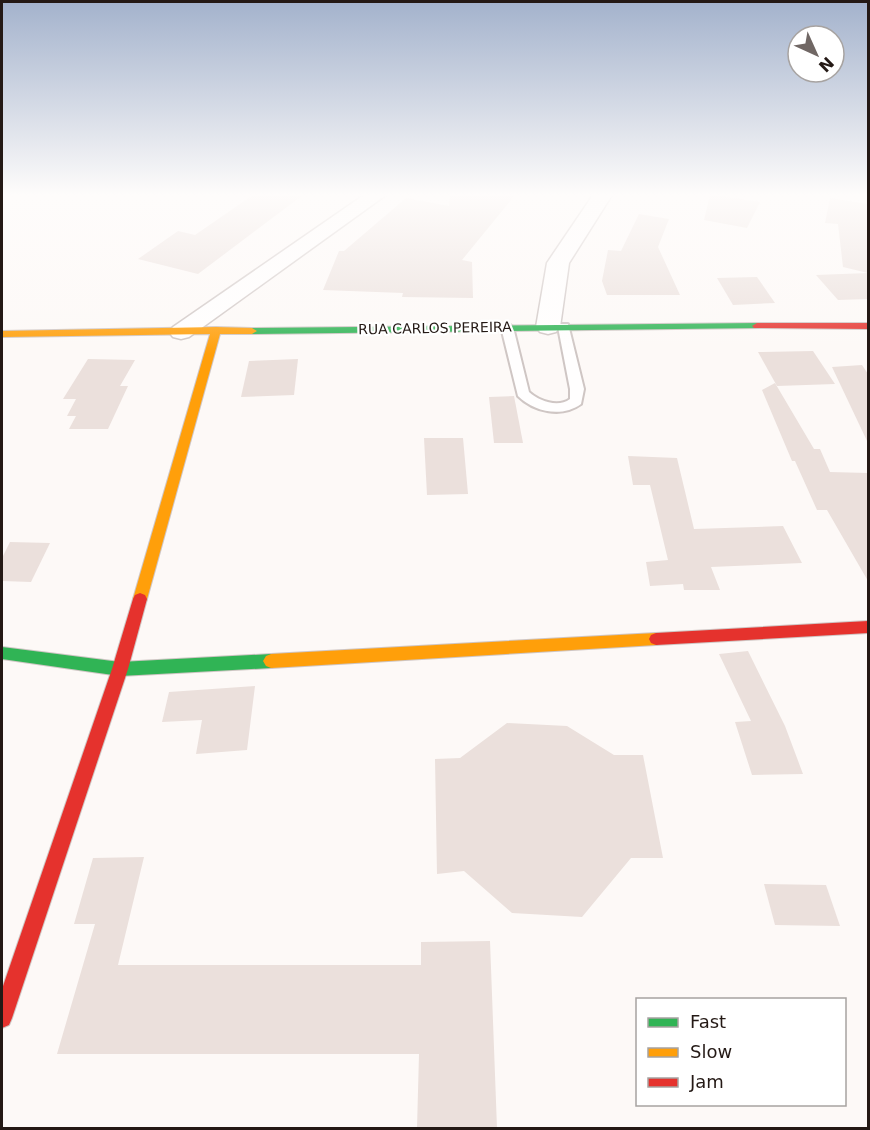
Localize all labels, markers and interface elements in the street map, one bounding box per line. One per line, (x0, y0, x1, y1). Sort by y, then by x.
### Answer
north arrow (786, 24, 846, 84)
text: N (815, 53, 838, 76)
street label: RUA CARLOS PEREIRA (358, 319, 512, 337)
legend (636, 998, 846, 1106)
text: Fast (690, 1011, 726, 1032)
text: Slow (690, 1041, 732, 1062)
text: Jam (689, 1071, 724, 1092)

